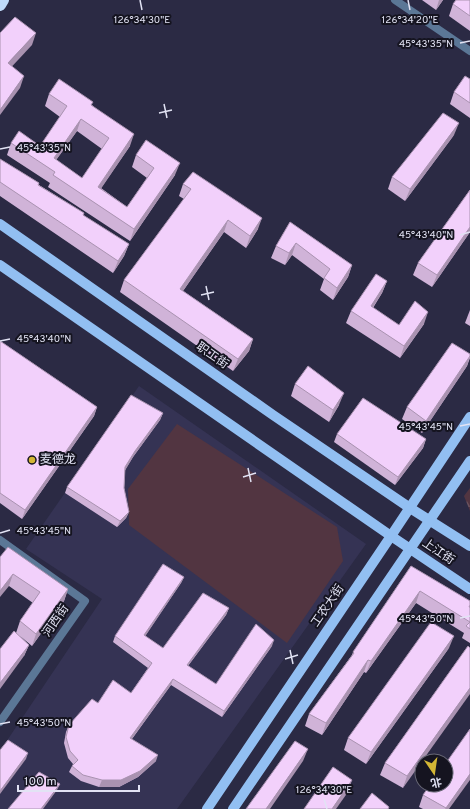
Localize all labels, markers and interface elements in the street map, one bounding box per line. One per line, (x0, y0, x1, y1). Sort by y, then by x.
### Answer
text: 126°34'30"E (114, 14, 170, 27)
text: 126°34'20"E (382, 14, 438, 27)
text: 45°43'35"N (399, 38, 453, 51)
text: 45°43'35"N (17, 142, 71, 155)
text: 45°43'40"N (399, 229, 453, 242)
text: 45°43'40"N (17, 333, 71, 346)
street label: 职工街 (193, 339, 231, 373)
text: 45°43'45"N (399, 421, 453, 434)
place label: 麦德龙 (40, 452, 76, 468)
marker: 麦德龙 (27, 455, 37, 465)
text: 45°43'45"N (17, 525, 71, 538)
street label: 上江街 (419, 535, 457, 569)
street label: 工农大街 (308, 582, 348, 630)
street label: 河西街 (39, 602, 73, 640)
text: 45°43'50"N (399, 613, 453, 626)
text: 45°43'50"N (17, 717, 71, 730)
north arrow (414, 753, 454, 793)
scale bar (18, 767, 139, 793)
text: 100 m (24, 774, 57, 790)
text: 北 (429, 774, 443, 790)
text: 126°34'30"E (296, 784, 352, 797)

